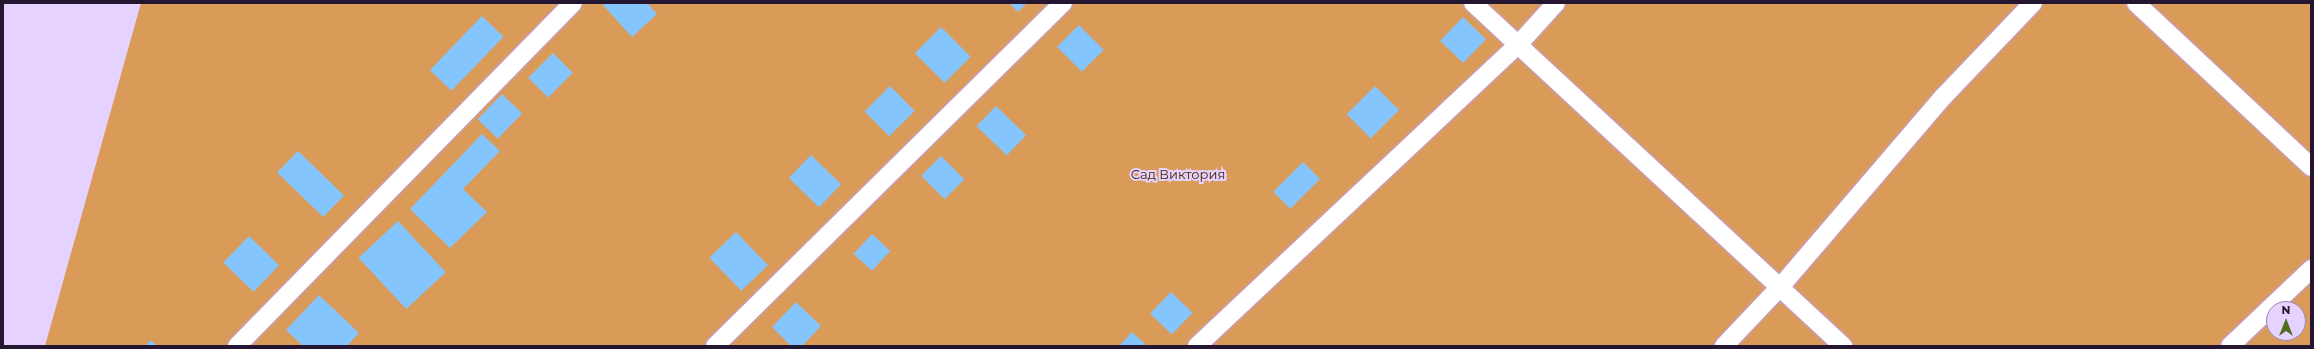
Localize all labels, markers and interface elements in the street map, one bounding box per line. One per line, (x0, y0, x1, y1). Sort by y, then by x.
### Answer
park label: Сад Виктория (1131, 166, 1225, 182)
north arrow (2266, 301, 2306, 341)
text: N (2282, 303, 2290, 317)

